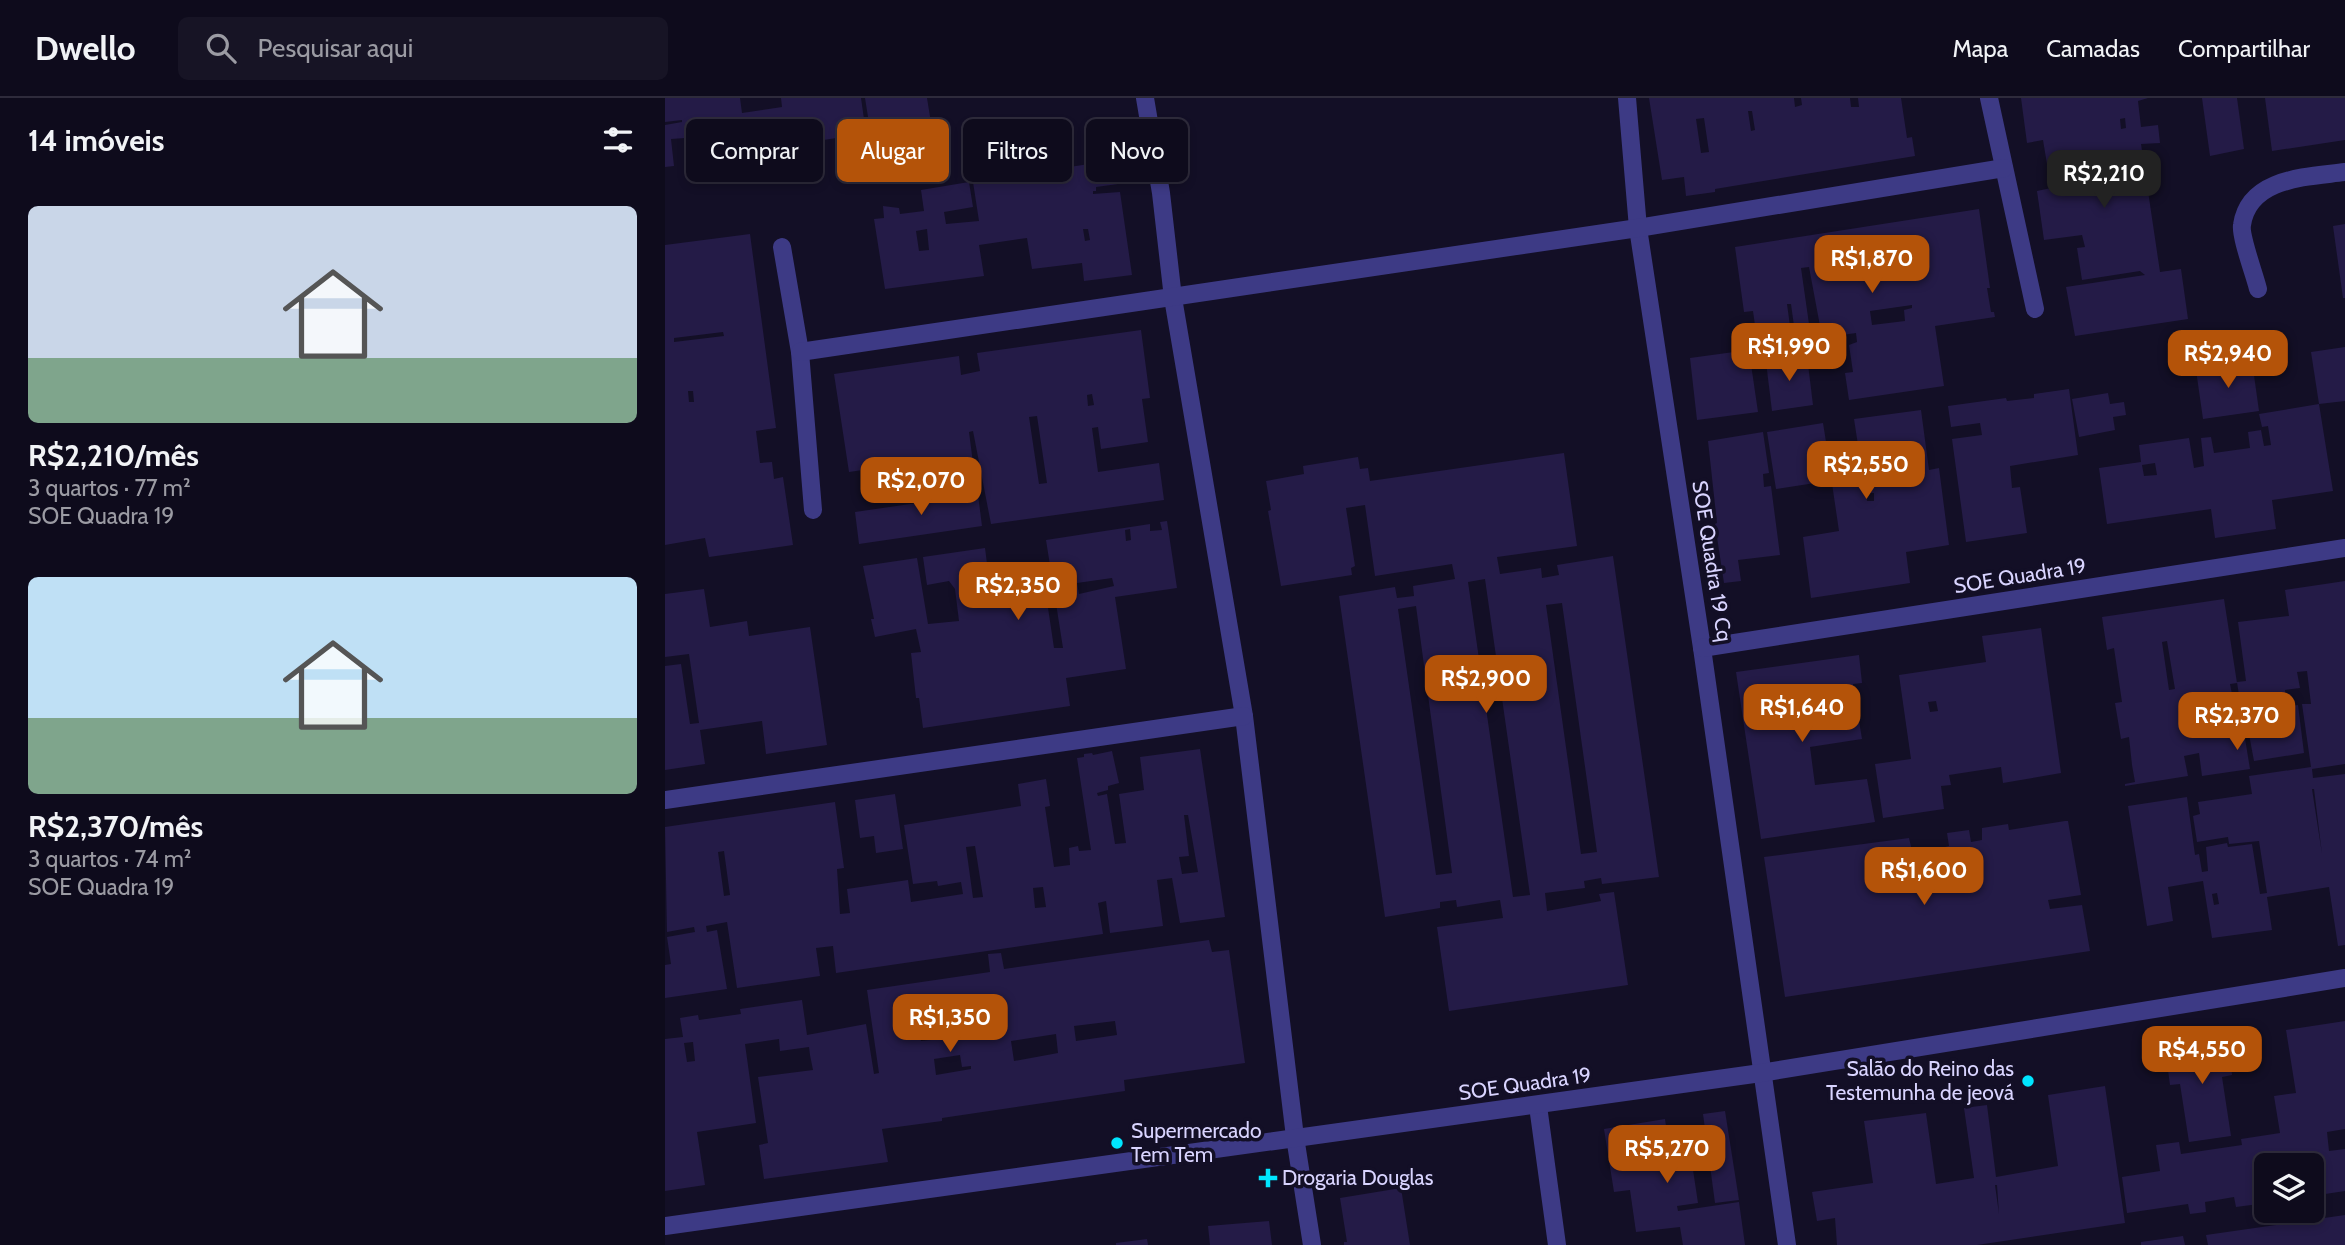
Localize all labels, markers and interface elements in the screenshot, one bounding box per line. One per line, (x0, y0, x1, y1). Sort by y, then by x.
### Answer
search box (178, 17, 668, 80)
text: Dwello (35, 28, 136, 68)
icon: search (202, 29, 240, 67)
text: Pesquisar aqui (258, 32, 413, 64)
text: Mapa (1952, 34, 2008, 63)
text: Camadas (2046, 34, 2140, 63)
text: Compartilhar (2178, 34, 2310, 63)
chip: Comprar (686, 119, 823, 182)
chip: Alugar (837, 119, 949, 182)
chip: Filtros (963, 119, 1072, 182)
chip: Novo (1086, 119, 1188, 182)
icon: filters (599, 121, 637, 159)
text: 14 imóveis (28, 122, 165, 159)
pin: R$2,210 (2039, 150, 2169, 210)
text: R$2,210 (2063, 159, 2145, 187)
pin: R$1,870 (1807, 236, 1937, 295)
text: R$1,870 (1830, 244, 1914, 272)
icon: home (270, 251, 396, 377)
pin: R$1,990 (1724, 324, 1854, 383)
pin: R$2,940 (2163, 330, 2293, 390)
text: R$1,990 (1747, 332, 1831, 360)
text: R$2,940 (2184, 339, 2272, 367)
text: R$2,210/mês (28, 437, 199, 474)
pin: R$2,550 (1801, 442, 1931, 501)
text: R$2,550 (1823, 450, 1909, 478)
pin: R$2,070 (856, 458, 986, 517)
text: R$2,070 (876, 466, 966, 494)
text: 3 quartos · 77 m² (28, 474, 191, 502)
street label: SOE Quadra 19 Cq (1687, 479, 1738, 643)
text: SOE Quadra 19 (28, 502, 174, 530)
street label: SOE Quadra 19 (1952, 553, 2088, 598)
pin: R$2,350 (953, 562, 1083, 622)
text: R$2,350 (975, 571, 1061, 599)
icon: home (270, 622, 396, 748)
pin: R$2,900 (1421, 656, 1551, 715)
text: R$2,900 (1441, 664, 1531, 692)
pin: R$1,640 (1737, 684, 1867, 744)
pin: R$2,370 (2172, 692, 2302, 752)
text: R$1,640 (1759, 693, 1845, 721)
text: R$2,370 (2194, 701, 2280, 729)
text: R$2,370/mês (28, 808, 203, 845)
text: 3 quartos · 74 m² (28, 845, 191, 873)
pin: R$1,600 (1859, 848, 1989, 907)
text: R$1,600 (1881, 856, 1967, 884)
text: SOE Quadra 19 (28, 873, 174, 901)
pin: R$1,350 (885, 995, 1015, 1054)
text: R$1,350 (909, 1003, 991, 1031)
pin: R$4,550 (2137, 1026, 2267, 1086)
text: R$4,550 (2158, 1035, 2246, 1063)
place label: Salão do Reino das Testemunha de jeová (1826, 1056, 2014, 1106)
street label: SOE Quadra 19 (1457, 1062, 1593, 1105)
marker: Salão do Reino das Testemunha de jeová (2020, 1073, 2036, 1089)
place label: Supermercado Tem Tem (1131, 1118, 1262, 1167)
pin: R$5,270 (1602, 1126, 1732, 1185)
text: R$5,270 (1624, 1134, 1710, 1162)
marker: Supermercado Tem Tem (1109, 1135, 1125, 1151)
map controls (2254, 1153, 2324, 1223)
button: layers (2254, 1153, 2324, 1223)
place label: Drogaria Douglas (1282, 1165, 1434, 1190)
marker: Drogaria Douglas (1260, 1170, 1276, 1186)

